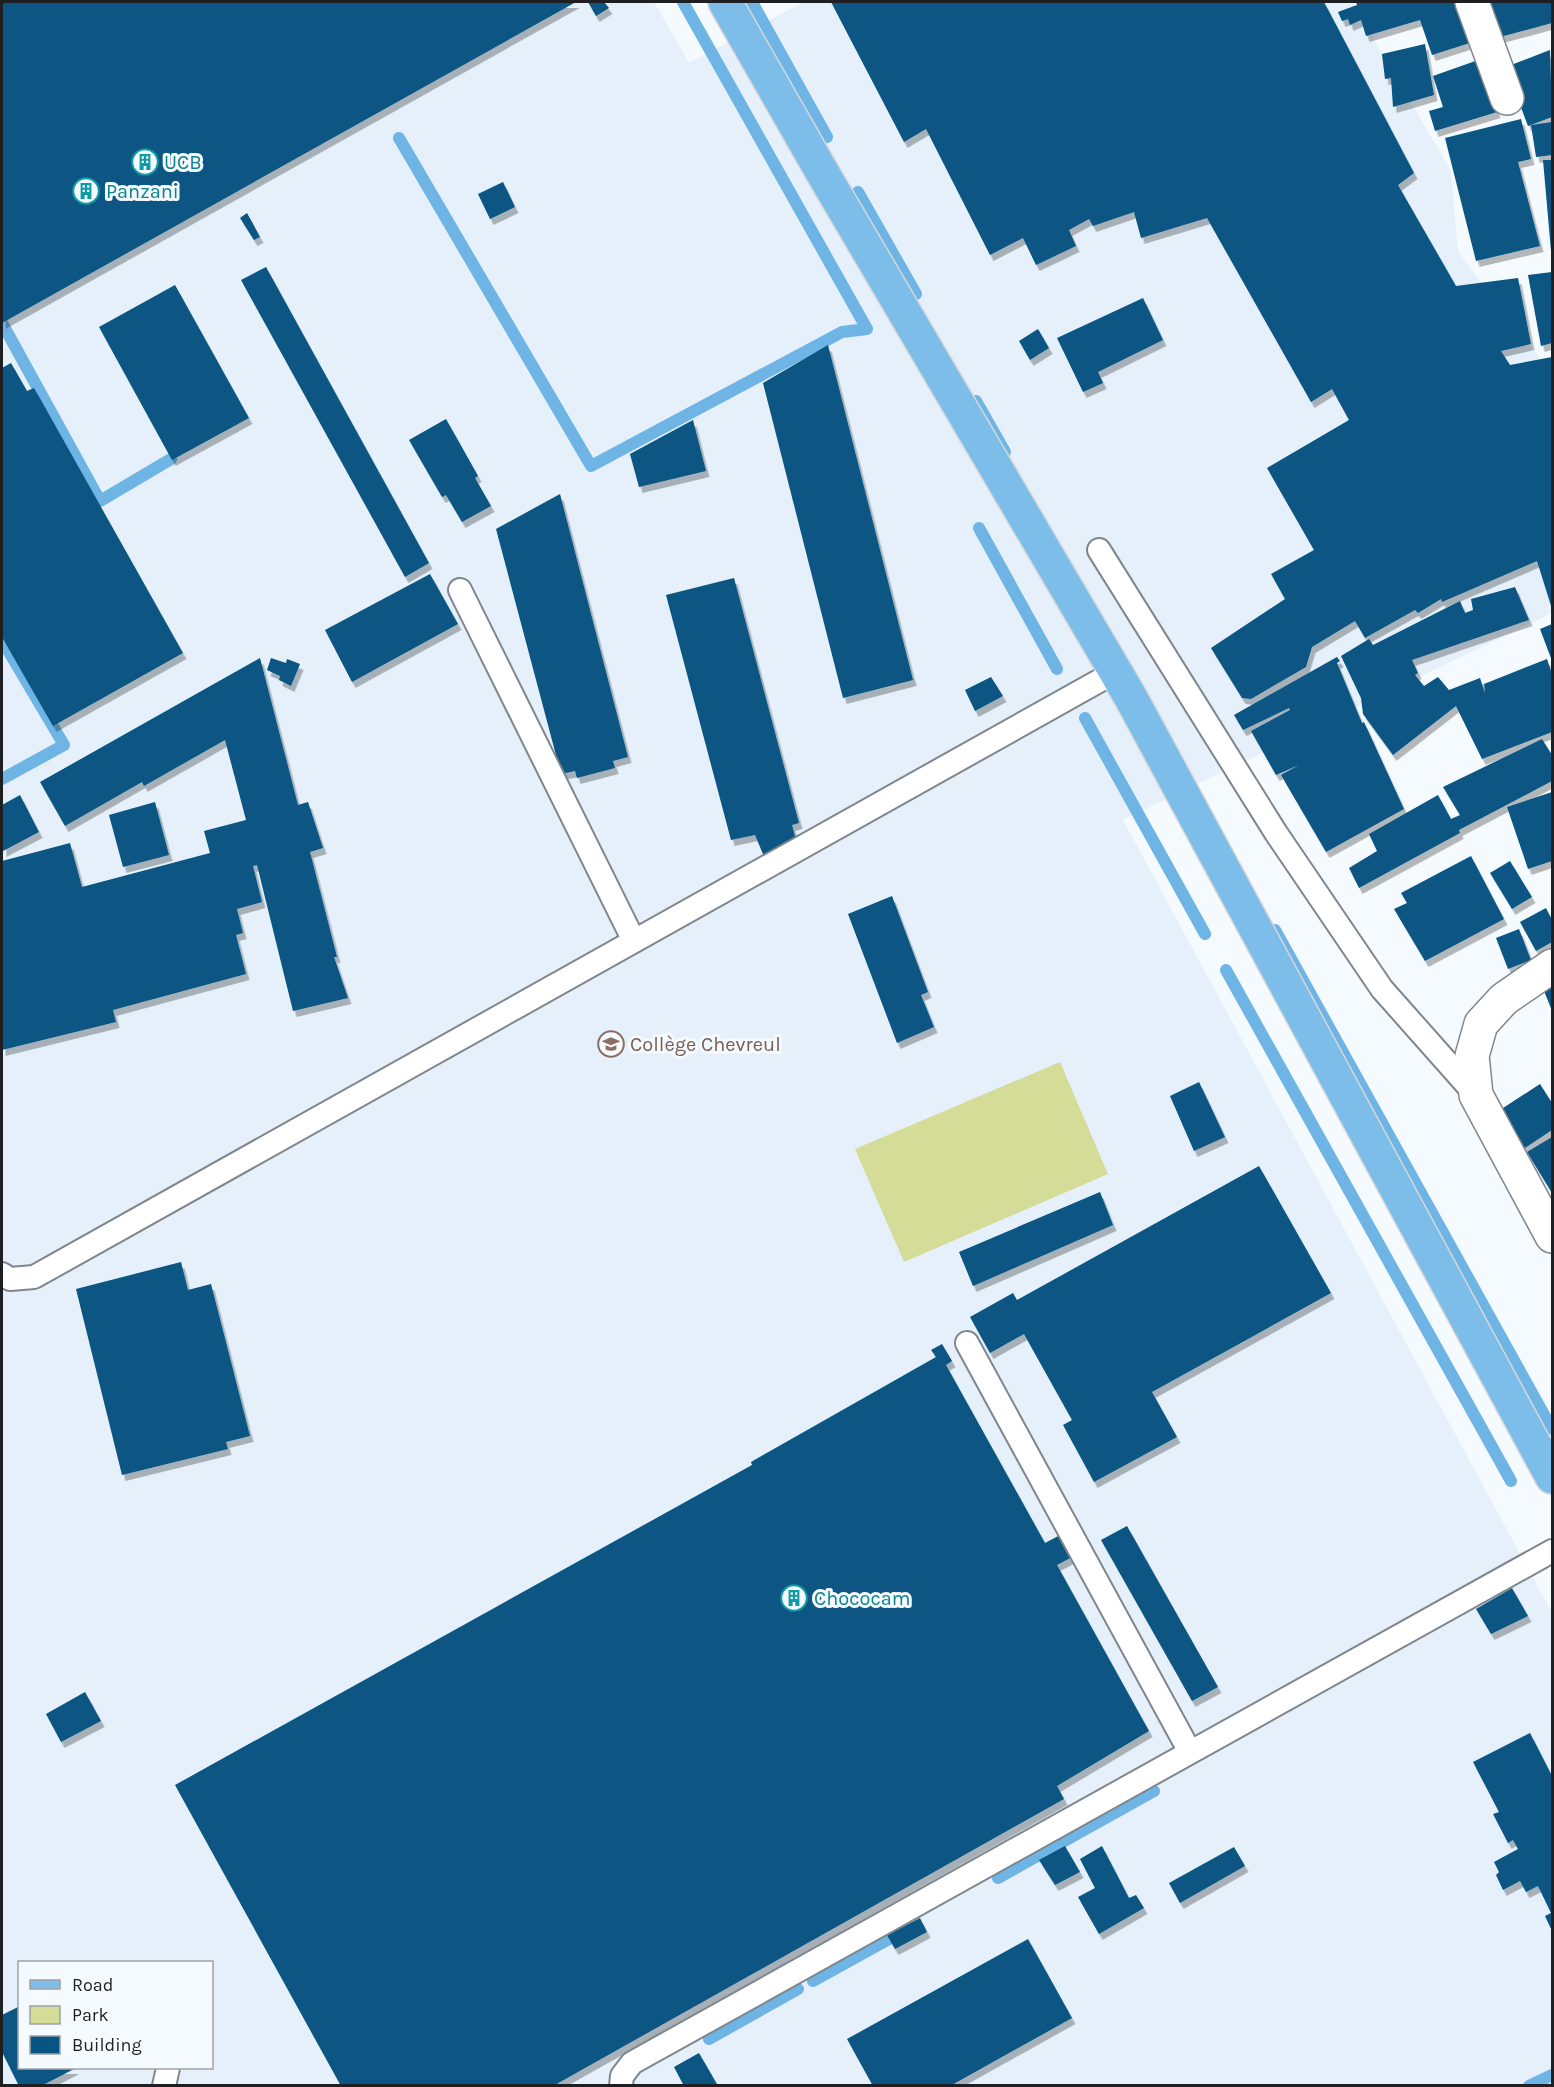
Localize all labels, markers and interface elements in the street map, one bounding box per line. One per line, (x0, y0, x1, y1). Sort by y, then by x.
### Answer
building icon: UCB (130, 147, 160, 177)
place label: UCB (164, 151, 202, 174)
building icon: Panzani (71, 176, 101, 206)
place label: Panzani (106, 180, 179, 203)
school or university icon: Collège Chevreul (596, 1029, 626, 1059)
place label: Collège Chevreul (630, 1033, 781, 1056)
building icon: Chococam (779, 1583, 809, 1613)
place label: Chococam (814, 1587, 911, 1610)
legend (18, 1961, 213, 2069)
text: Road (72, 1974, 113, 1996)
text: Park (72, 2004, 109, 2026)
text: Building (72, 2034, 142, 2056)

